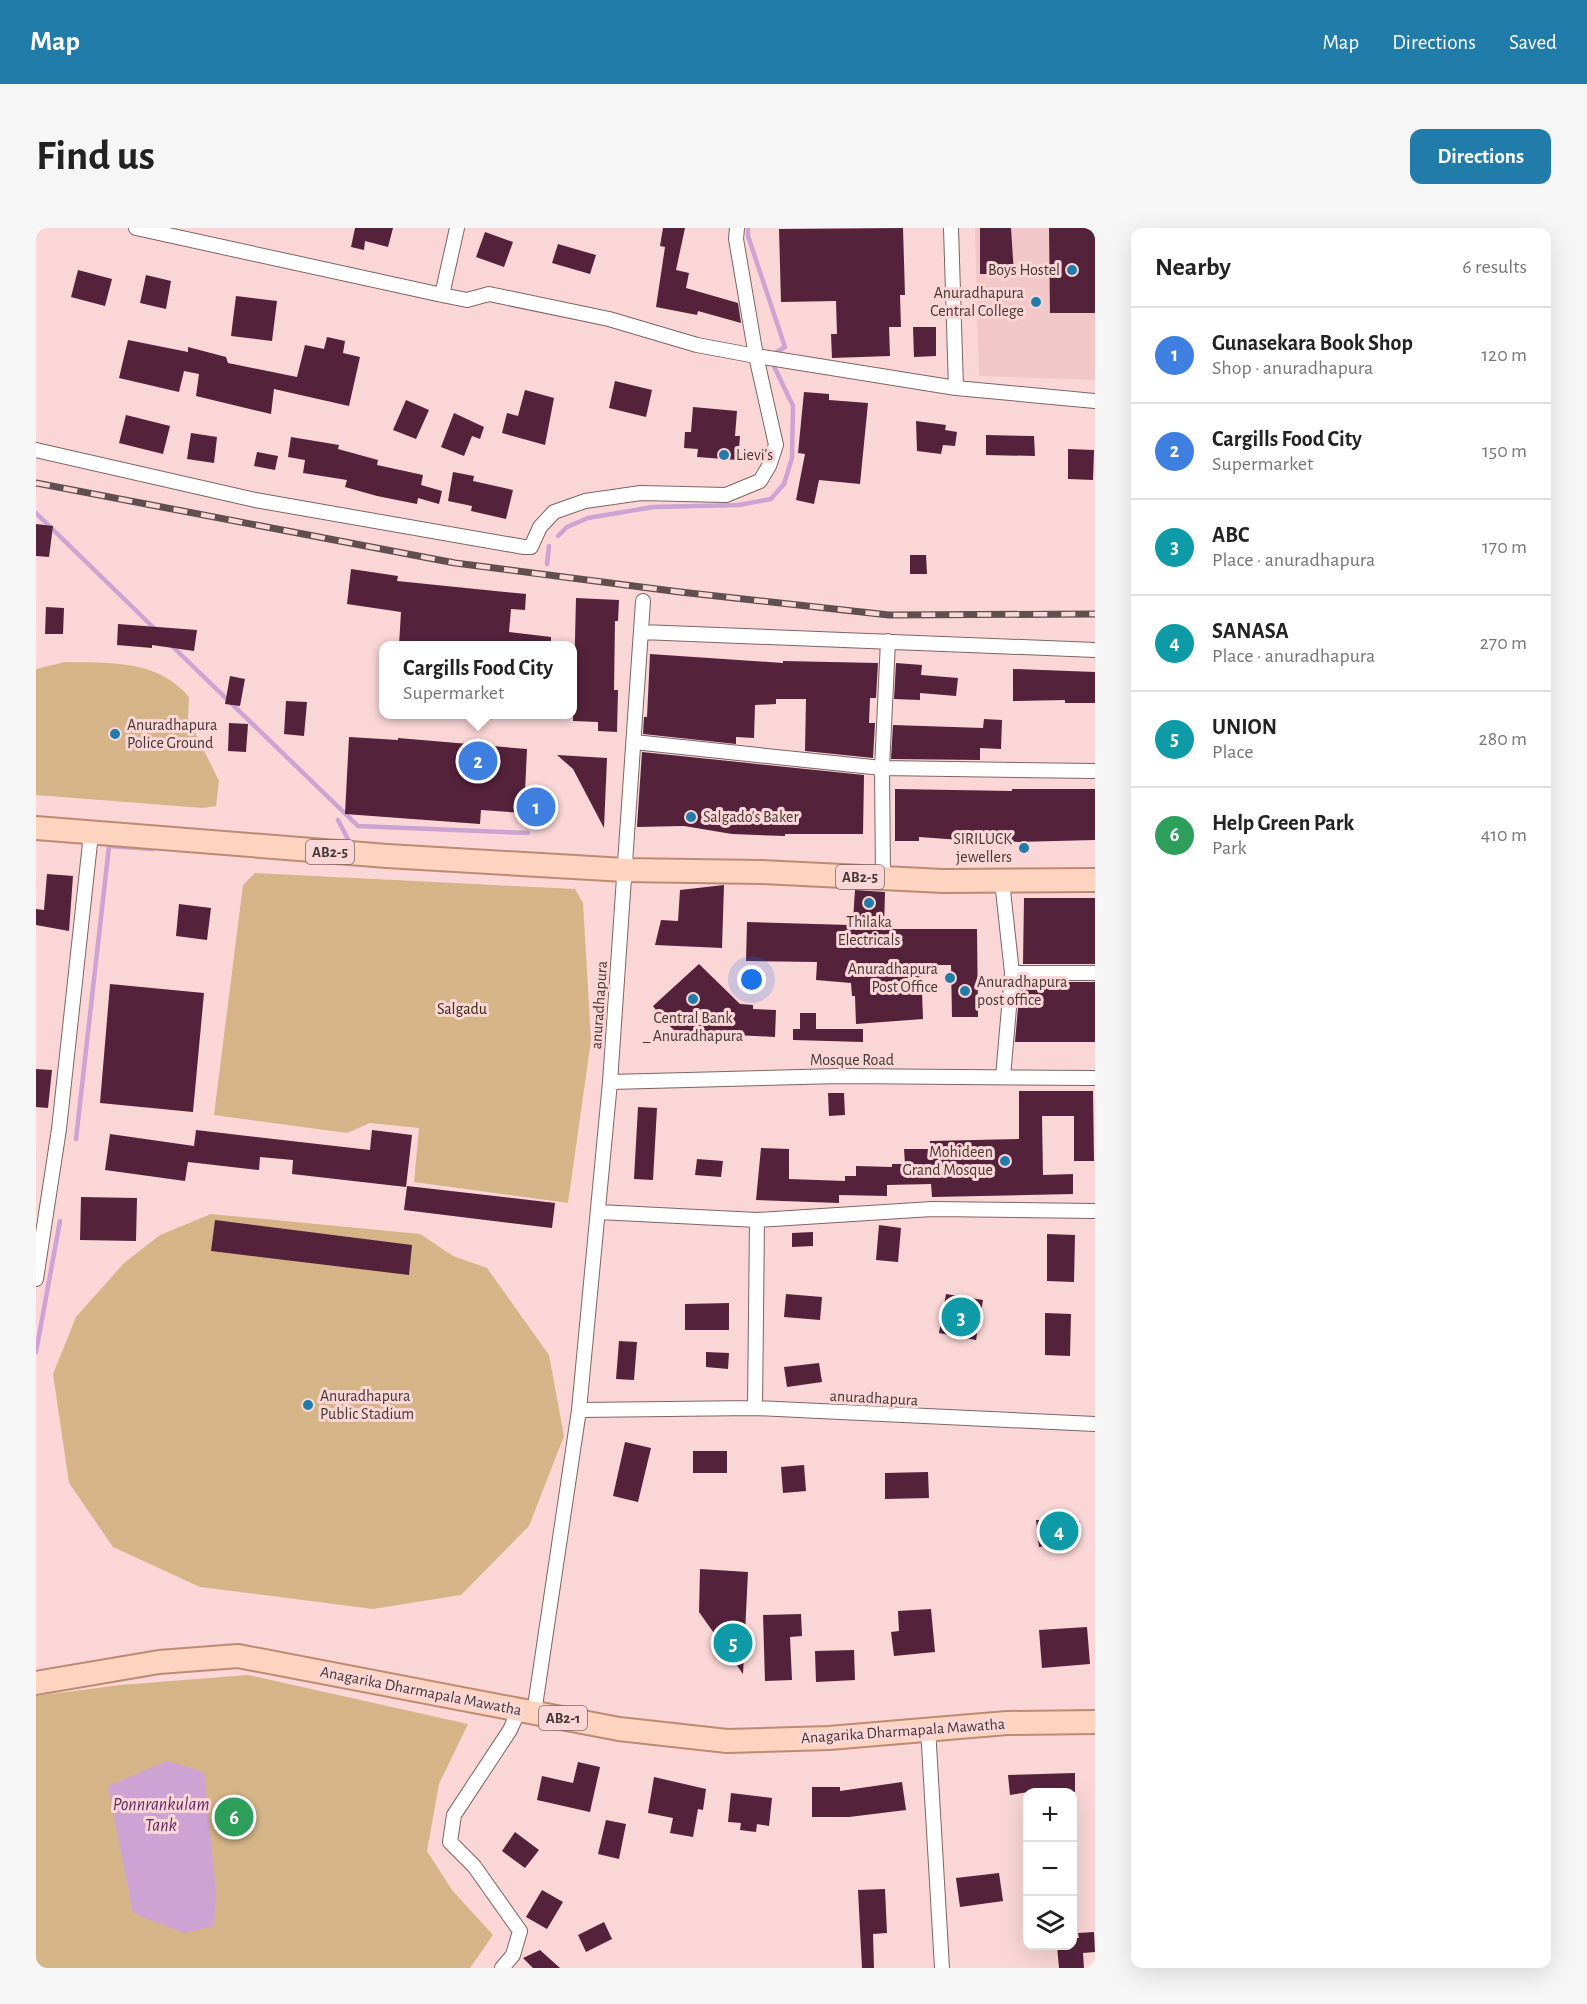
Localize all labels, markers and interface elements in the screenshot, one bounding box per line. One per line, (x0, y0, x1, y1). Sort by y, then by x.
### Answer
text: Map (30, 28, 80, 56)
text: Map (1323, 32, 1359, 53)
text: Directions (1392, 32, 1476, 53)
text: Saved (1509, 32, 1557, 53)
button: Directions (1410, 129, 1551, 184)
text: Find us (36, 135, 155, 177)
text: Nearby (1155, 254, 1231, 280)
text: 6 results (1462, 257, 1527, 277)
place label: Boys Hostel (988, 262, 1060, 279)
marker: Boys Hostel (1065, 263, 1079, 277)
place label: Anuradhapura Central College (930, 285, 1024, 319)
marker: Anuradhapura Central College (1029, 295, 1043, 309)
text: Gunasekara Book Shop (1212, 332, 1413, 354)
text: 1 (1171, 345, 1178, 365)
text: 120 m (1481, 345, 1527, 365)
text: Shop · anuradhapura (1212, 358, 1373, 378)
text: Cargills Food City (1212, 428, 1362, 450)
text: 2 (1170, 441, 1179, 461)
text: 150 m (1482, 441, 1527, 461)
place label: Lievi's (736, 447, 773, 463)
marker: Lievi's (717, 448, 731, 462)
text: Supermarket (1212, 454, 1313, 474)
text: ABC (1212, 524, 1249, 546)
text: 3 (1170, 537, 1179, 557)
text: 170 m (1482, 537, 1527, 557)
text: Place · anuradhapura (1212, 550, 1375, 570)
text: SANASA (1212, 620, 1289, 642)
text: 4 (1169, 633, 1180, 653)
text: 270 m (1480, 633, 1527, 653)
popup (379, 641, 577, 719)
text: Place · anuradhapura (1212, 646, 1375, 666)
text: Cargills Food City (403, 657, 553, 679)
text: Supermarket (403, 683, 504, 703)
text: UNION (1212, 716, 1277, 738)
place label: Anuradhapura Police Ground (127, 717, 217, 751)
marker: Anuradhapura Police Ground (108, 727, 122, 741)
text: 5 (1170, 729, 1179, 749)
text: 280 m (1479, 729, 1527, 749)
pin: 2 (458, 738, 498, 784)
text: Place (1212, 742, 1253, 762)
pin: 1 (516, 784, 556, 830)
place label: Salgado's Baker (703, 809, 799, 825)
marker: Salgado's Baker (684, 810, 698, 824)
text: Help Green Park (1212, 812, 1354, 834)
text: 6 (1170, 825, 1179, 845)
text: 410 m (1481, 825, 1527, 845)
place label: SIRILUCK jewellers (953, 831, 1012, 866)
text: Park (1212, 838, 1247, 858)
road number: AB2-5 (306, 840, 354, 864)
marker: SIRILUCK jewellers (1017, 841, 1031, 855)
road number: AB2-5 (836, 865, 884, 889)
marker: Thilaka Electricals (862, 896, 876, 910)
place label: Thilaka Electricals (838, 914, 900, 948)
street label: anuradhapura (588, 960, 610, 1050)
place label: Anuradhapura Post Office (848, 961, 938, 995)
your location (737, 965, 766, 994)
marker: Anuradhapura Post Office (943, 971, 957, 985)
place label: Anuradhapura post office (977, 974, 1067, 1008)
marker: Anuradhapura post office (958, 984, 972, 998)
marker: Central Bank _ Anuradhapura (686, 992, 700, 1006)
park label: Salgadu (437, 1001, 487, 1017)
place label: Central Bank _ Anuradhapura (642, 1010, 743, 1044)
street label: Mosque Road (810, 1052, 894, 1068)
place label: Mohideen Grand Mosque (903, 1144, 993, 1178)
marker: Mohideen Grand Mosque (998, 1154, 1012, 1168)
pin: 3 (942, 1294, 980, 1340)
place label: Anuradhapura Public Stadium (320, 1388, 414, 1422)
street label: anuradhapura (829, 1388, 919, 1408)
marker: Anuradhapura Public Stadium (301, 1398, 315, 1412)
pin: 4 (1040, 1508, 1078, 1554)
pin: 5 (714, 1620, 752, 1666)
street label: Anagarika Dharmapala Mawatha (319, 1664, 523, 1718)
road number: AB2-1 (539, 1706, 587, 1730)
street label: Anagarika Dharmapala Mawatha (800, 1716, 1006, 1746)
map controls (1023, 1788, 1077, 1950)
button: + (1023, 1788, 1077, 1842)
pin: 6 (214, 1794, 254, 1840)
water label: Ponnrankulam Tank (113, 1796, 209, 1835)
button: − (1023, 1842, 1077, 1896)
button: layers (1023, 1896, 1077, 1950)

